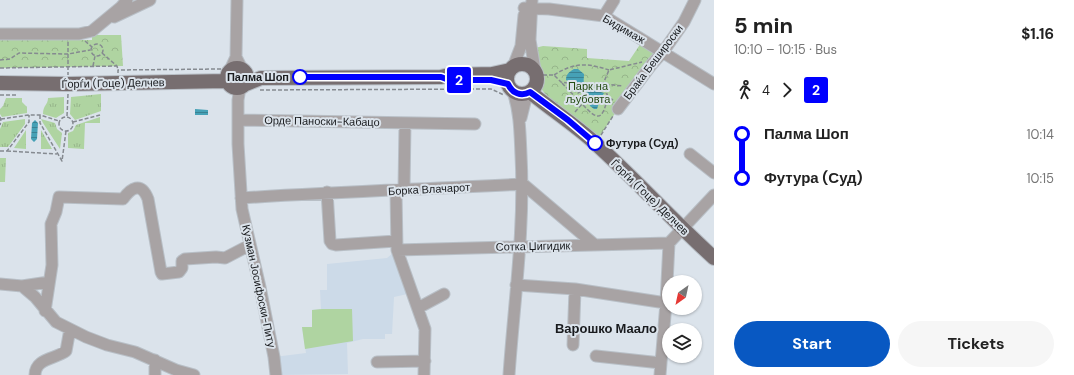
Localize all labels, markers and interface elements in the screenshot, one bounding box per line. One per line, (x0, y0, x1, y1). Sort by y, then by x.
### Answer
street label: Бидимаж (600, 11, 648, 47)
text: 5 min (734, 11, 793, 40)
street label: Браќа Бешироски (620, 22, 686, 102)
text: $1.16 (1021, 24, 1054, 44)
text: 10:10 – 10:15 · Bus (734, 41, 837, 58)
line badge: 2 (446, 67, 472, 93)
marker: Палма Шоп (292, 69, 308, 85)
place label: Палма Шоп (227, 70, 289, 84)
text: 2 (455, 71, 463, 89)
street label: Ѓорѓи (Гоце) Делчев (61, 75, 165, 91)
park label: Парк на љубовта (566, 79, 611, 106)
icon: walk (734, 79, 756, 101)
icon: forward (776, 79, 798, 101)
text: 2 (812, 81, 820, 99)
text: 4 (762, 82, 770, 99)
street label: Орде Паноски-Кабацо (264, 113, 380, 129)
text: Палма Шоп (764, 124, 849, 144)
text: 10:14 (1026, 126, 1054, 143)
marker: Футура (Суд) (587, 135, 603, 151)
place label: Футура (Суд) (606, 136, 678, 150)
street label: Ѓорѓи (Гоце) Делчев (608, 156, 692, 238)
text: Футура (Суд) (764, 168, 863, 188)
text: 10:15 (1026, 170, 1054, 187)
street label: Борка Влачарот (388, 180, 470, 198)
street label: Кузман Јосифоски-Питу (239, 223, 279, 349)
street label: Сотка Џигидик (496, 238, 571, 254)
north arrow (662, 275, 702, 315)
map controls (662, 275, 702, 363)
district label: Варошко Маало (555, 320, 657, 337)
button: Start (734, 321, 890, 367)
button: Tickets (898, 321, 1054, 367)
button: layers (662, 323, 702, 363)

